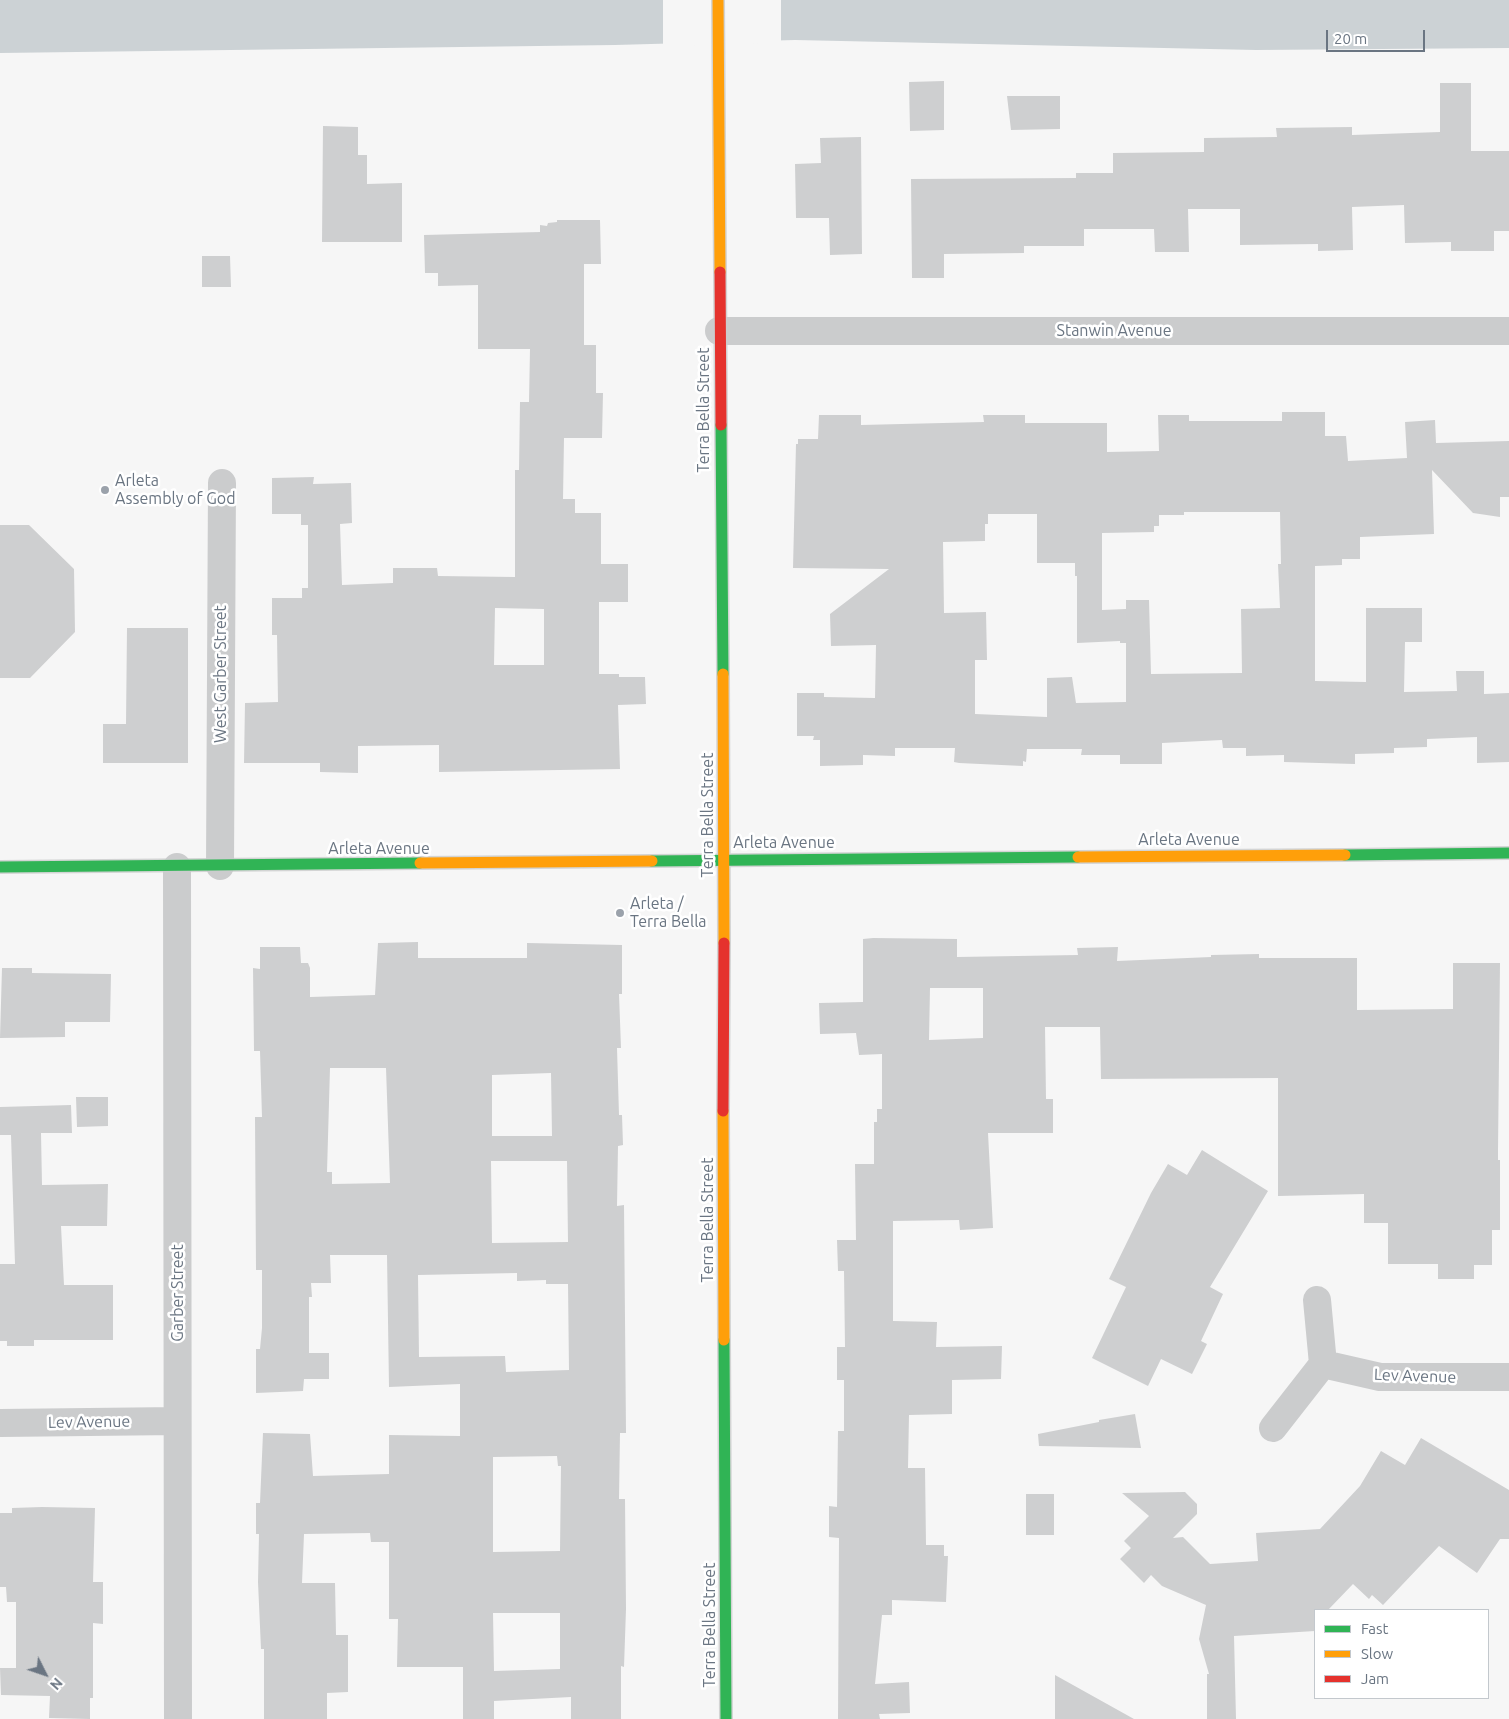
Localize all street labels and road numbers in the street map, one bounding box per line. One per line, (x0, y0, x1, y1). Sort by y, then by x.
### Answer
street label: Stanwin Avenue (1057, 321, 1171, 341)
street label: Terra Bella Street (694, 348, 714, 472)
street label: West Garber Street (211, 605, 231, 743)
street label: Terra Bella Street (698, 753, 718, 877)
street label: Arleta Avenue (1138, 830, 1240, 850)
street label: Arleta Avenue (733, 833, 835, 853)
street label: Arleta Avenue (328, 839, 430, 859)
street label: Terra Bella Street (698, 1158, 718, 1282)
street label: Garber Street (168, 1244, 188, 1342)
street label: Lev Avenue (1374, 1365, 1456, 1387)
street label: Lev Avenue (48, 1412, 130, 1432)
street label: Terra Bella Street (700, 1563, 720, 1687)

